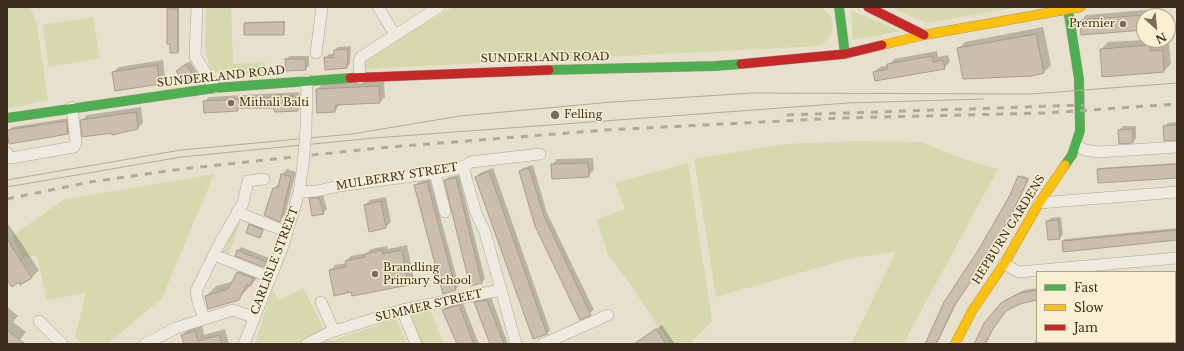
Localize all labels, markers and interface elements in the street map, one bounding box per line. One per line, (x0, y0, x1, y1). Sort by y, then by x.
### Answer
north arrow (1136, 8, 1176, 48)
place label: Premier (1069, 17, 1115, 31)
marker: Premier (1118, 19, 1128, 29)
text: N (1153, 29, 1169, 46)
street label: SUNDERLAND ROAD (481, 50, 609, 66)
street label: SUNDERLAND ROAD (156, 64, 286, 90)
place label: Mithali Balti (239, 96, 309, 110)
marker: Mithali Balti (226, 98, 236, 108)
place label: Felling (564, 108, 602, 122)
marker: Felling (549, 109, 561, 121)
street label: MULBERRY STREET (335, 161, 459, 193)
street label: HEPBURN GARDENS (970, 173, 1048, 287)
street label: CARLISLE STREET (248, 205, 302, 317)
place label: Brandling Primary School (383, 261, 471, 287)
marker: Brandling Primary School (370, 269, 380, 279)
legend (1036, 271, 1176, 343)
text: Fast (1074, 280, 1098, 295)
street label: SUMMER STREET (374, 287, 484, 325)
text: Slow (1074, 300, 1103, 315)
text: Jam (1074, 320, 1098, 335)

